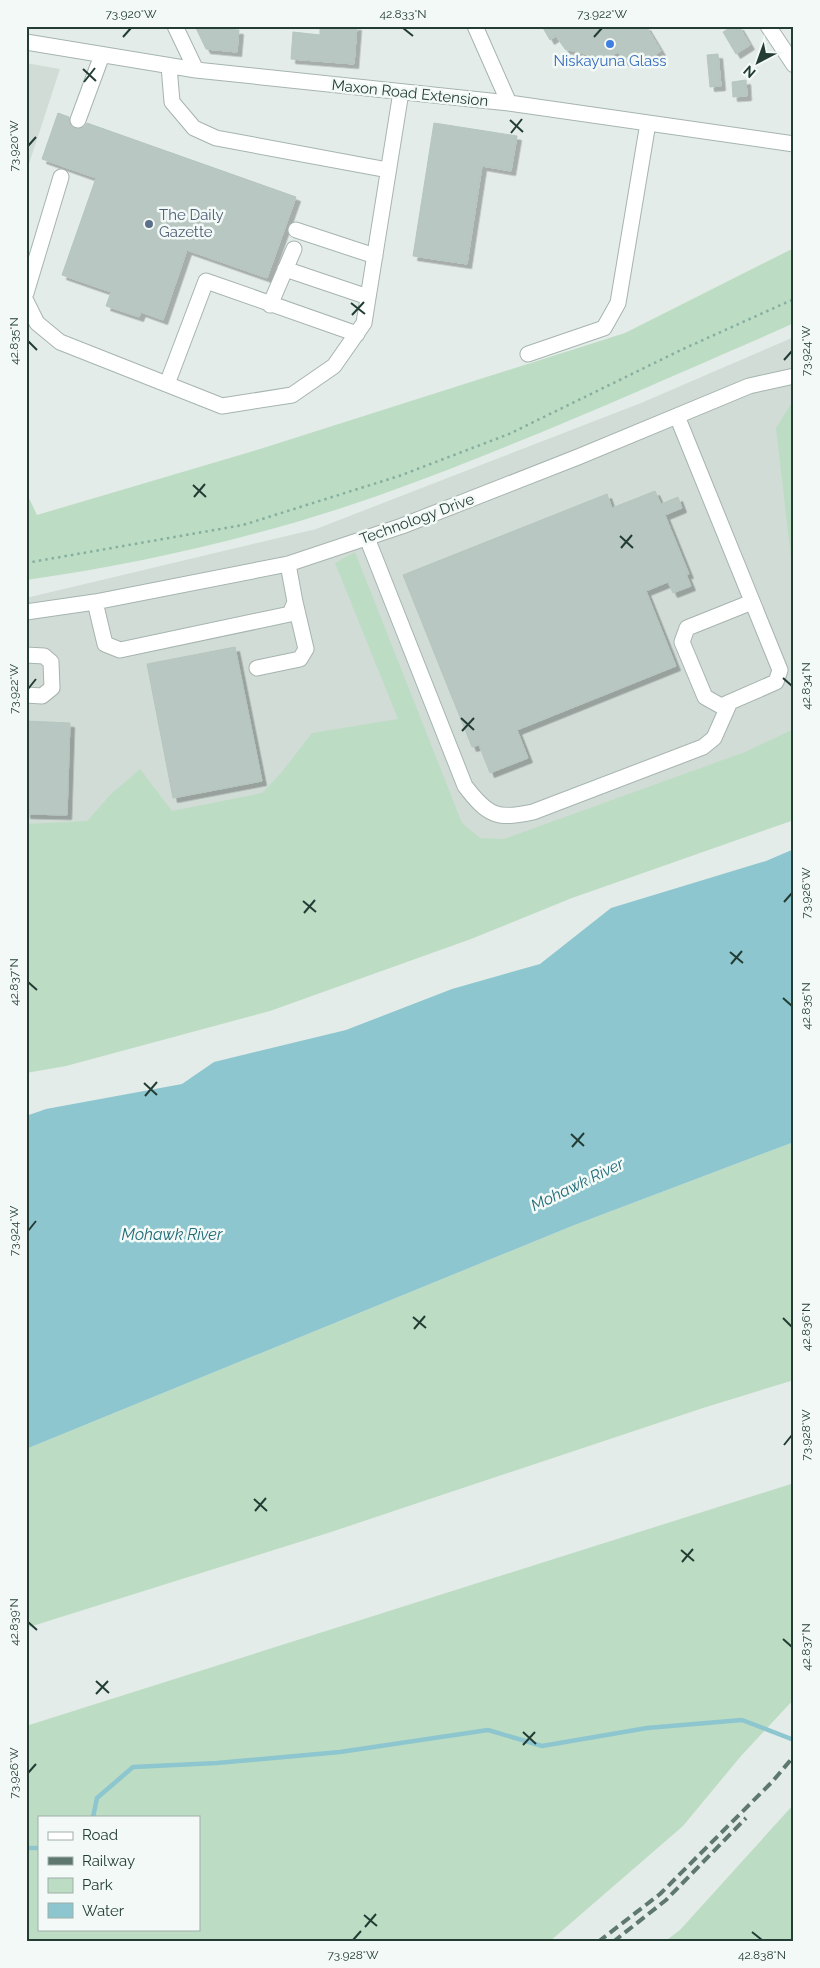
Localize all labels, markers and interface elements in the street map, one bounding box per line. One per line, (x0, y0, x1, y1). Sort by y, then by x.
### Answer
text: 73.920°W (105, 7, 157, 21)
text: 42.833°N (379, 7, 427, 21)
text: 73.922°W (577, 7, 628, 21)
marker: Niskayuna Glass (604, 38, 616, 50)
north arrow (732, 38, 782, 88)
place label: Niskayuna Glass (553, 52, 667, 70)
text: N (740, 62, 759, 81)
street label: Maxon Road Extension (331, 76, 489, 110)
text: 73.920°W (7, 120, 21, 172)
place label: The Daily Gazette (159, 206, 224, 241)
marker: The Daily Gazette (143, 218, 155, 230)
text: 42.835°N (7, 317, 21, 365)
text: 73.924°W (799, 325, 813, 376)
street label: Technology Drive (357, 490, 477, 548)
text: 42.834°N (799, 662, 813, 710)
text: 73.922°W (7, 663, 21, 714)
text: 73.926°W (799, 867, 813, 919)
text: 42.837°N (7, 958, 21, 1006)
text: 42.835°N (799, 982, 813, 1030)
water label: Mohawk River (528, 1154, 627, 1215)
text: 73.924°W (7, 1205, 21, 1256)
water label: Mohawk River (122, 1225, 223, 1244)
text: 42.836°N (799, 1303, 813, 1351)
text: 73.928°W (799, 1409, 813, 1461)
text: 42.839°N (7, 1598, 21, 1646)
text: 42.837°N (799, 1623, 813, 1671)
text: 73.926°W (7, 1747, 21, 1799)
legend (38, 1816, 200, 1930)
text: Road (82, 1826, 118, 1844)
text: Railway (82, 1852, 135, 1870)
text: Park (82, 1876, 113, 1894)
text: Water (82, 1902, 125, 1920)
text: 73.928°W (327, 1948, 379, 1962)
text: 42.838°N (738, 1948, 786, 1962)

